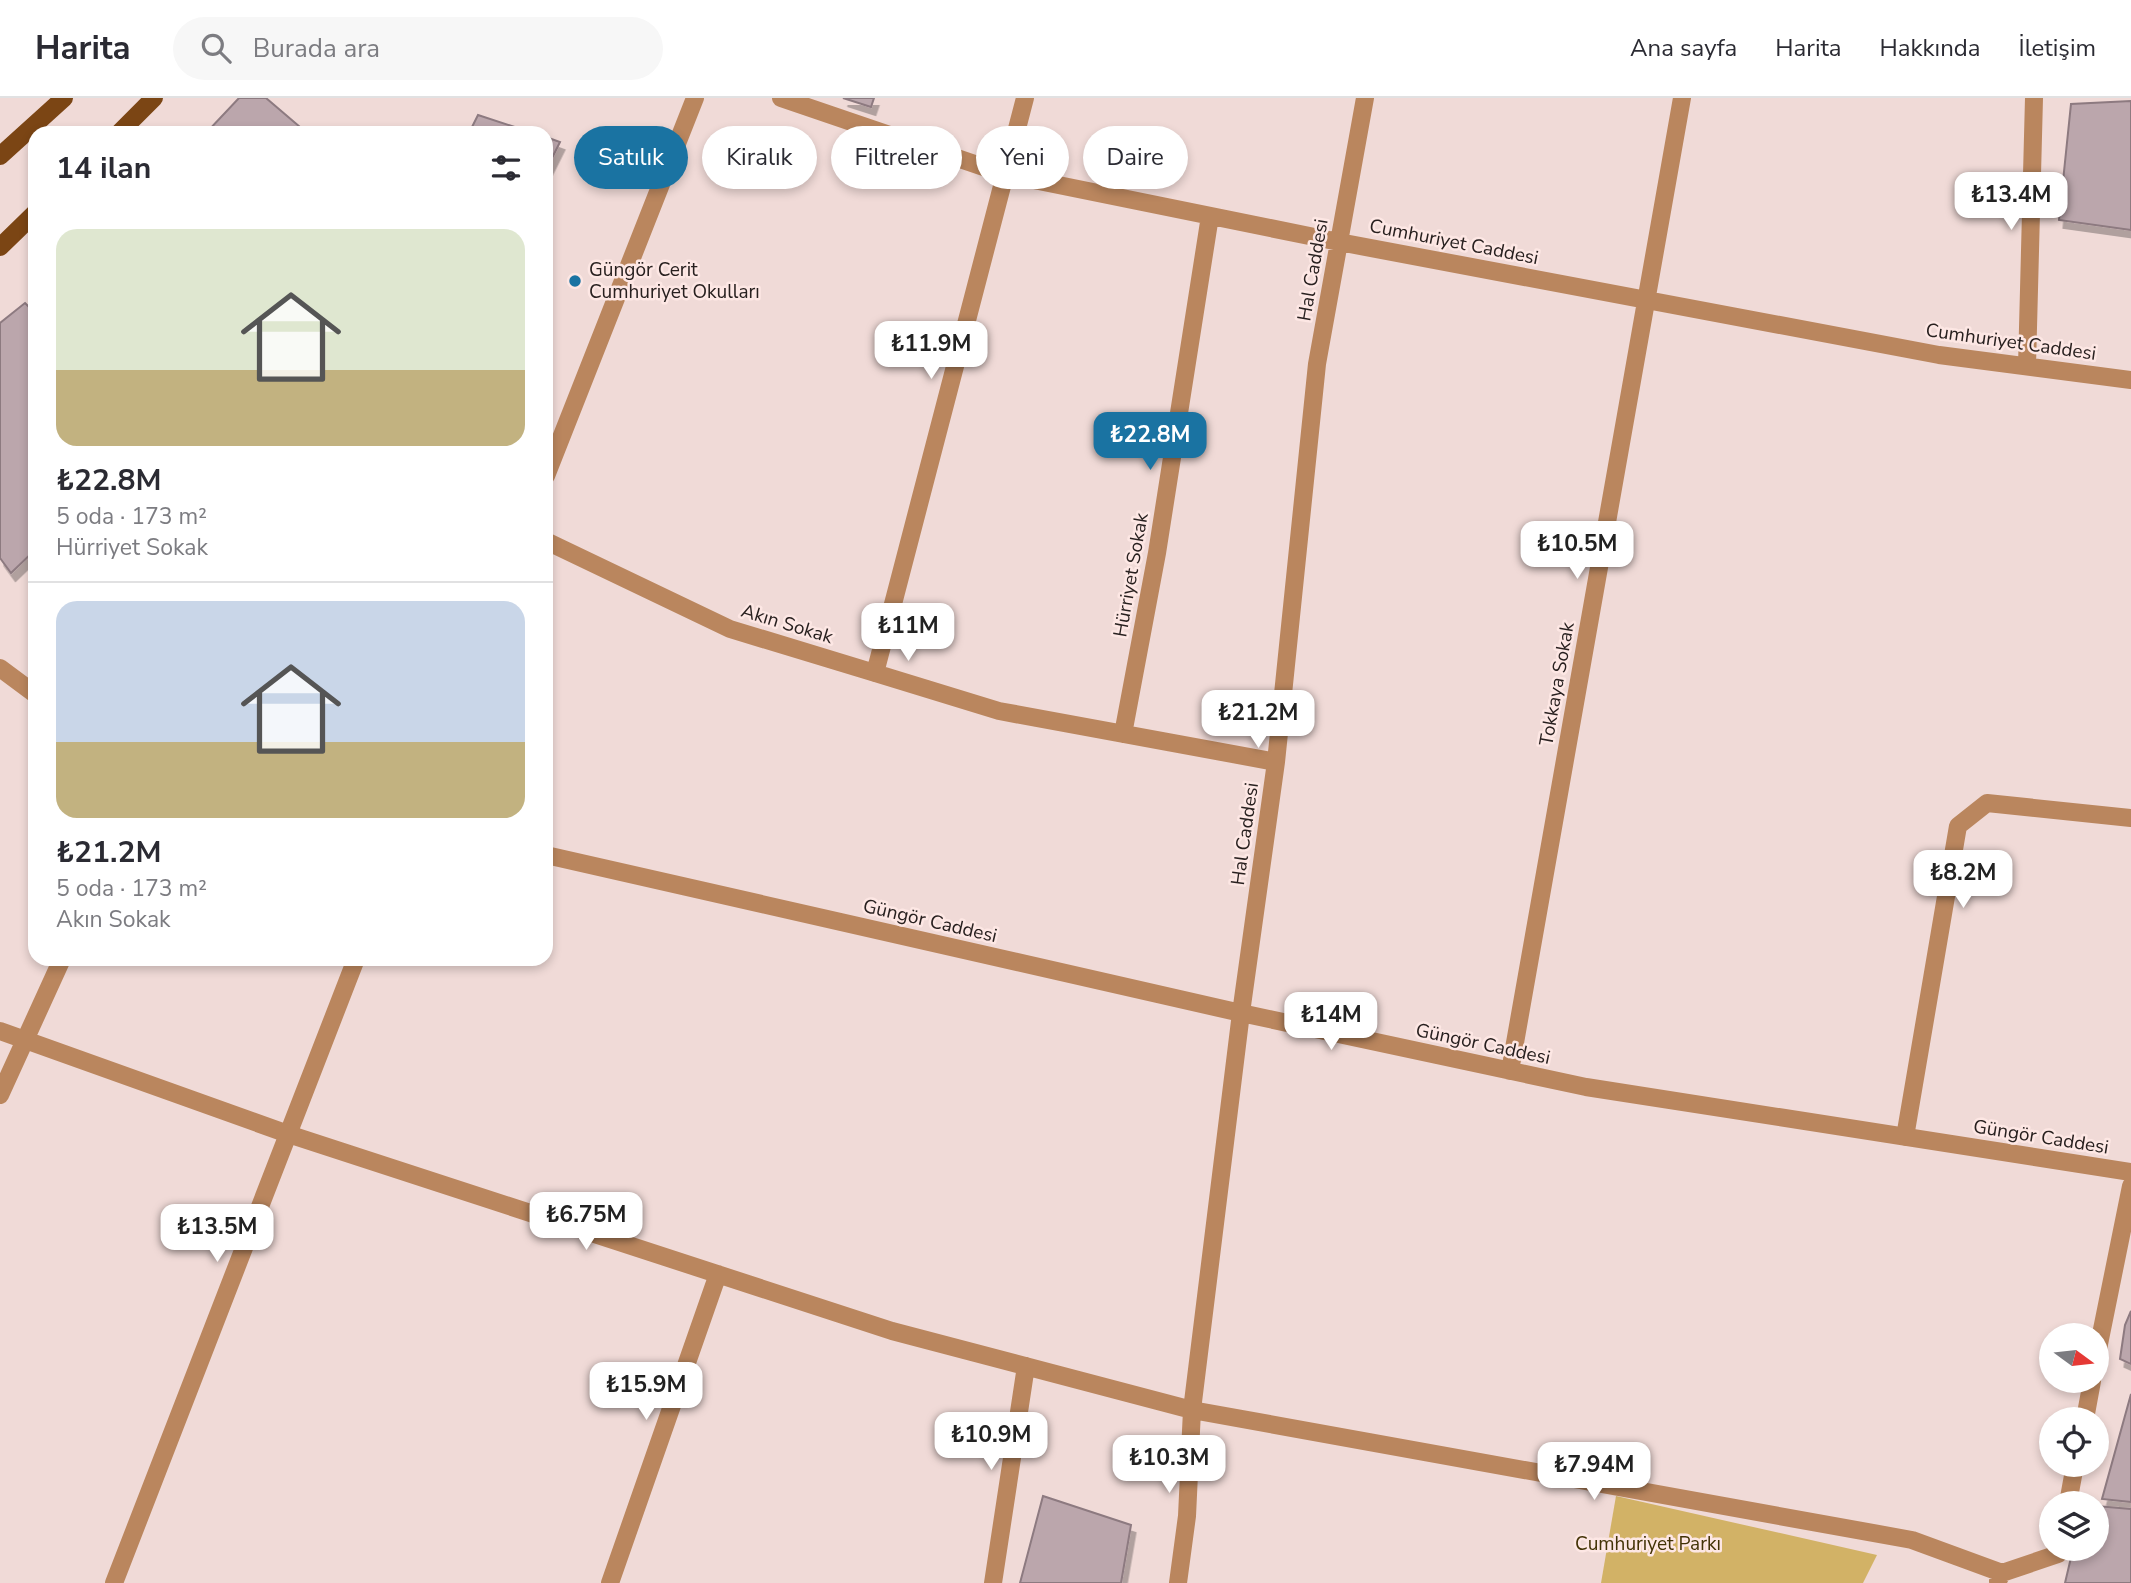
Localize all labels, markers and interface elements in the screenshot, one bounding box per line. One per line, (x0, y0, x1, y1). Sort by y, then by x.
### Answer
search box (173, 17, 663, 80)
text: Harita (35, 26, 131, 71)
icon: search (197, 29, 235, 67)
text: Burada ara (253, 31, 380, 66)
text: Ana sayfa (1630, 32, 1737, 64)
text: Harita (1775, 32, 1842, 64)
text: Hakkında (1880, 32, 1980, 64)
text: İletişim (2018, 32, 2096, 64)
chip: Satılık (574, 126, 688, 189)
chip: Kiralık (702, 126, 817, 189)
chip: Filtreler (831, 126, 962, 189)
chip: Yeni (976, 126, 1069, 189)
chip: Daire (1083, 126, 1188, 189)
text: 14 ilan (56, 148, 151, 189)
icon: filters (487, 149, 525, 187)
pin: ₺13.4M (1954, 172, 2068, 232)
text: ₺13.4M (1971, 179, 2051, 210)
street label: Cumhuriyet Caddesi (1367, 213, 1541, 271)
street label: Hal Caddesi (1291, 217, 1335, 323)
place label: Güngör Cerit Cumhuriyet Okulları (589, 257, 760, 305)
marker: Güngör Cerit Cumhuriyet Okulları (567, 273, 583, 289)
icon: home (228, 274, 354, 400)
street label: Cumhuriyet Caddesi (1924, 317, 2098, 367)
pin: ₺11.9M (874, 322, 988, 381)
text: ₺11.9M (891, 328, 971, 359)
pin: ₺22.8M (1093, 412, 1207, 472)
text: ₺22.8M (1110, 419, 1190, 450)
text: ₺22.8M (56, 460, 161, 501)
text: 5 oda · 173 m² (56, 501, 207, 532)
street label: Hürriyet Sokak (1107, 510, 1155, 639)
pin: ₺10.5M (1520, 522, 1634, 581)
text: ₺10.5M (1537, 528, 1617, 559)
text: Hürriyet Sokak (56, 532, 208, 563)
street label: Akın Sokak (738, 598, 837, 650)
pin: ₺11M (867, 603, 949, 663)
text: ₺11M (877, 610, 939, 641)
street label: Tokkaya Sokak (1533, 620, 1581, 748)
icon: home (228, 646, 354, 772)
pin: ₺21.2M (1201, 690, 1315, 750)
text: ₺21.2M (1218, 697, 1298, 728)
street label: Hal Caddesi (1225, 781, 1265, 887)
text: ₺21.2M (56, 832, 161, 873)
pin: ₺8.2M (1914, 850, 2012, 910)
text: ₺8.2M (1929, 857, 1997, 888)
text: 5 oda · 173 m² (56, 873, 207, 904)
street label: Güngör Caddesi (860, 893, 1000, 949)
text: Akın Sokak (56, 904, 171, 935)
pin: ₺14M (1290, 992, 1372, 1052)
text: ₺14M (1300, 999, 1362, 1030)
street label: Güngör Caddesi (1413, 1017, 1553, 1071)
street label: Güngör Caddesi (1971, 1113, 2111, 1161)
pin: ₺6.75M (529, 1192, 643, 1252)
text: ₺6.75M (546, 1199, 626, 1230)
pin: ₺13.5M (160, 1204, 274, 1264)
text: ₺13.5M (177, 1211, 257, 1242)
north arrow (2039, 1323, 2109, 1393)
map controls (2039, 1323, 2109, 1561)
pin: ₺15.9M (589, 1362, 703, 1422)
text: ₺15.9M (606, 1369, 686, 1400)
button: locate (2039, 1407, 2109, 1477)
pin: ₺10.9M (934, 1412, 1048, 1472)
text: ₺10.9M (951, 1419, 1031, 1450)
pin: ₺10.3M (1112, 1436, 1226, 1495)
text: ₺10.3M (1129, 1442, 1209, 1473)
pin: ₺7.94M (1537, 1442, 1651, 1502)
text: ₺7.94M (1554, 1449, 1634, 1480)
button: layers (2039, 1491, 2109, 1561)
park label: Cumhuriyet Parkı (1575, 1531, 1721, 1557)

